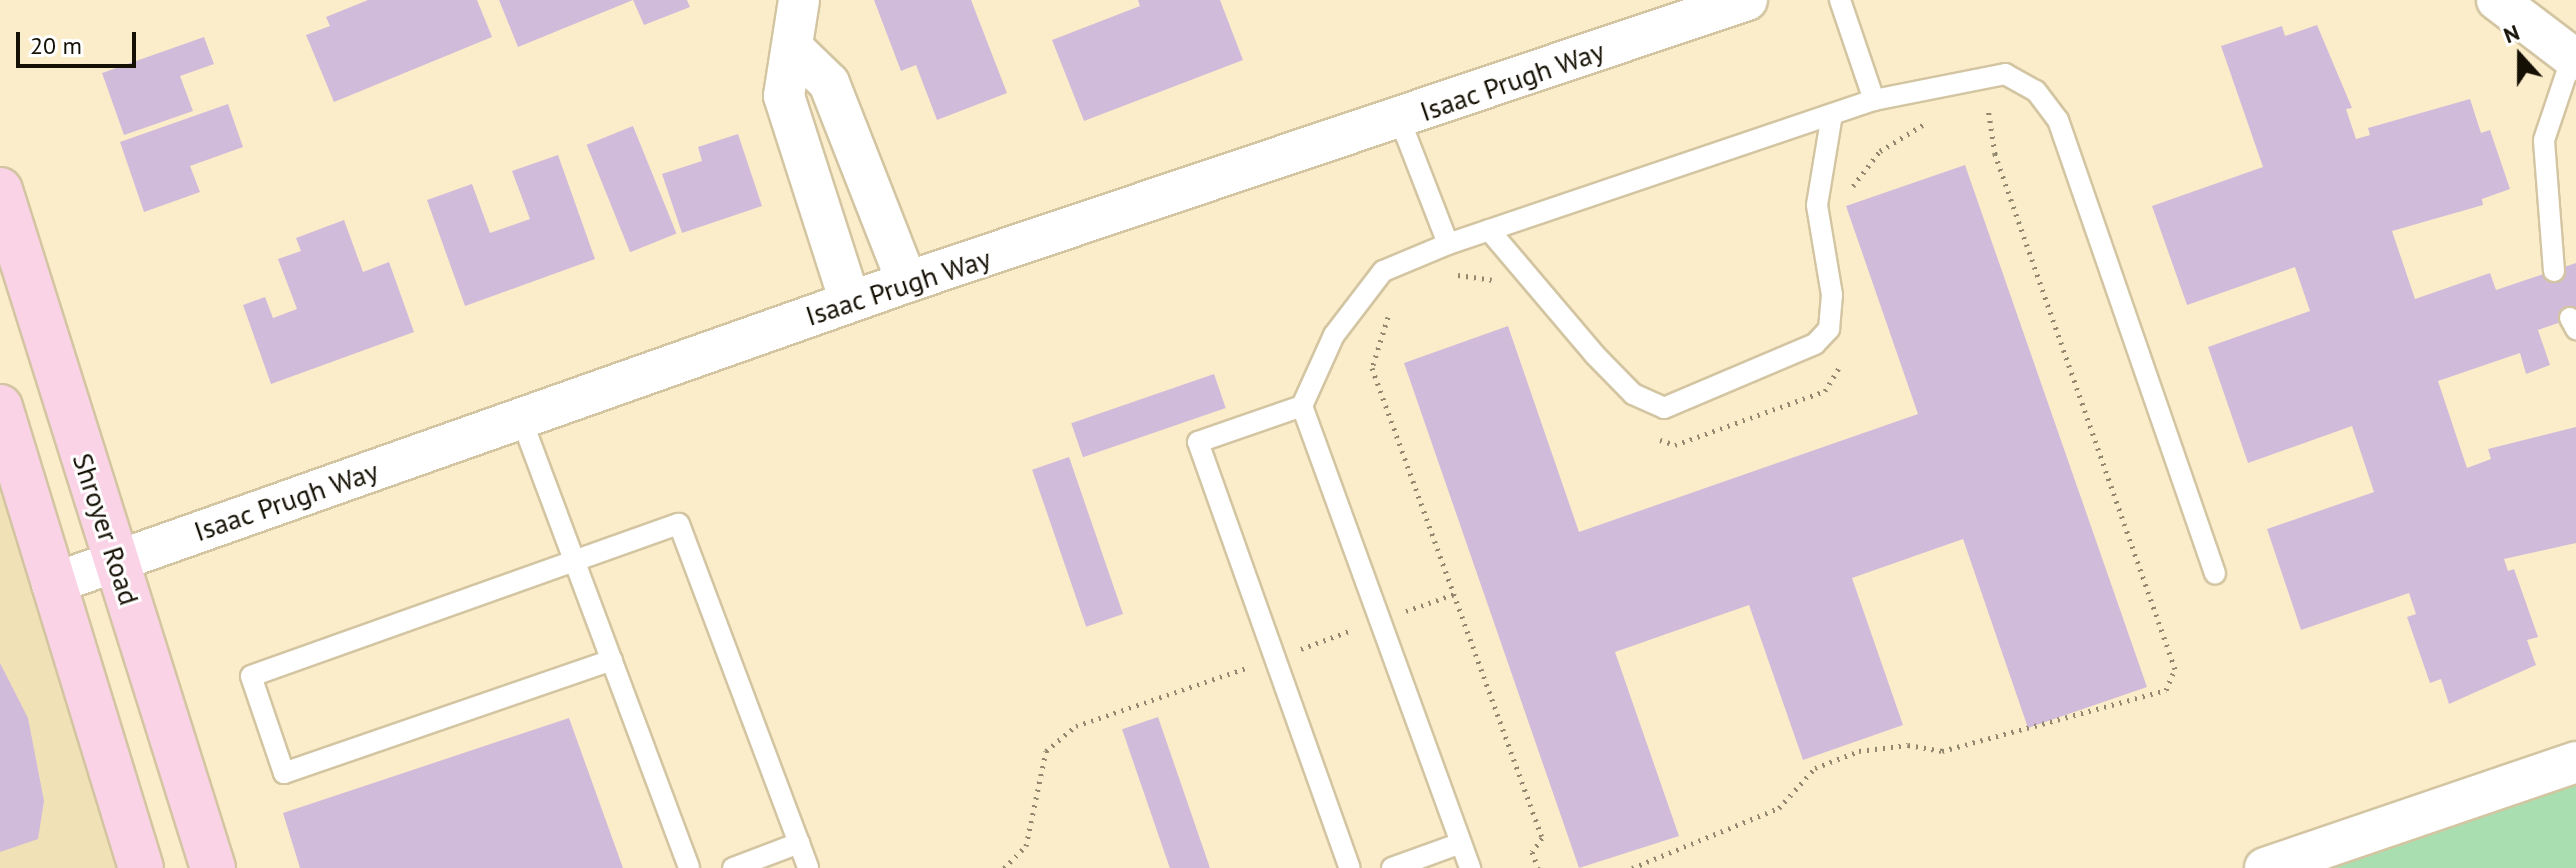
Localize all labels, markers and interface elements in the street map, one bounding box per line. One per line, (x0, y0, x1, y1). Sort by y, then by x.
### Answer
scale bar (20, 16, 140, 66)
north arrow (2480, 16, 2560, 96)
text: N (2500, 18, 2523, 49)
text: 20 m (30, 30, 82, 61)
street label: Isaac Prugh Way (1415, 34, 1609, 128)
street label: Isaac Prugh Way (801, 241, 995, 333)
street label: Shroyer Road (66, 449, 146, 609)
street label: Isaac Prugh Way (189, 454, 383, 548)

